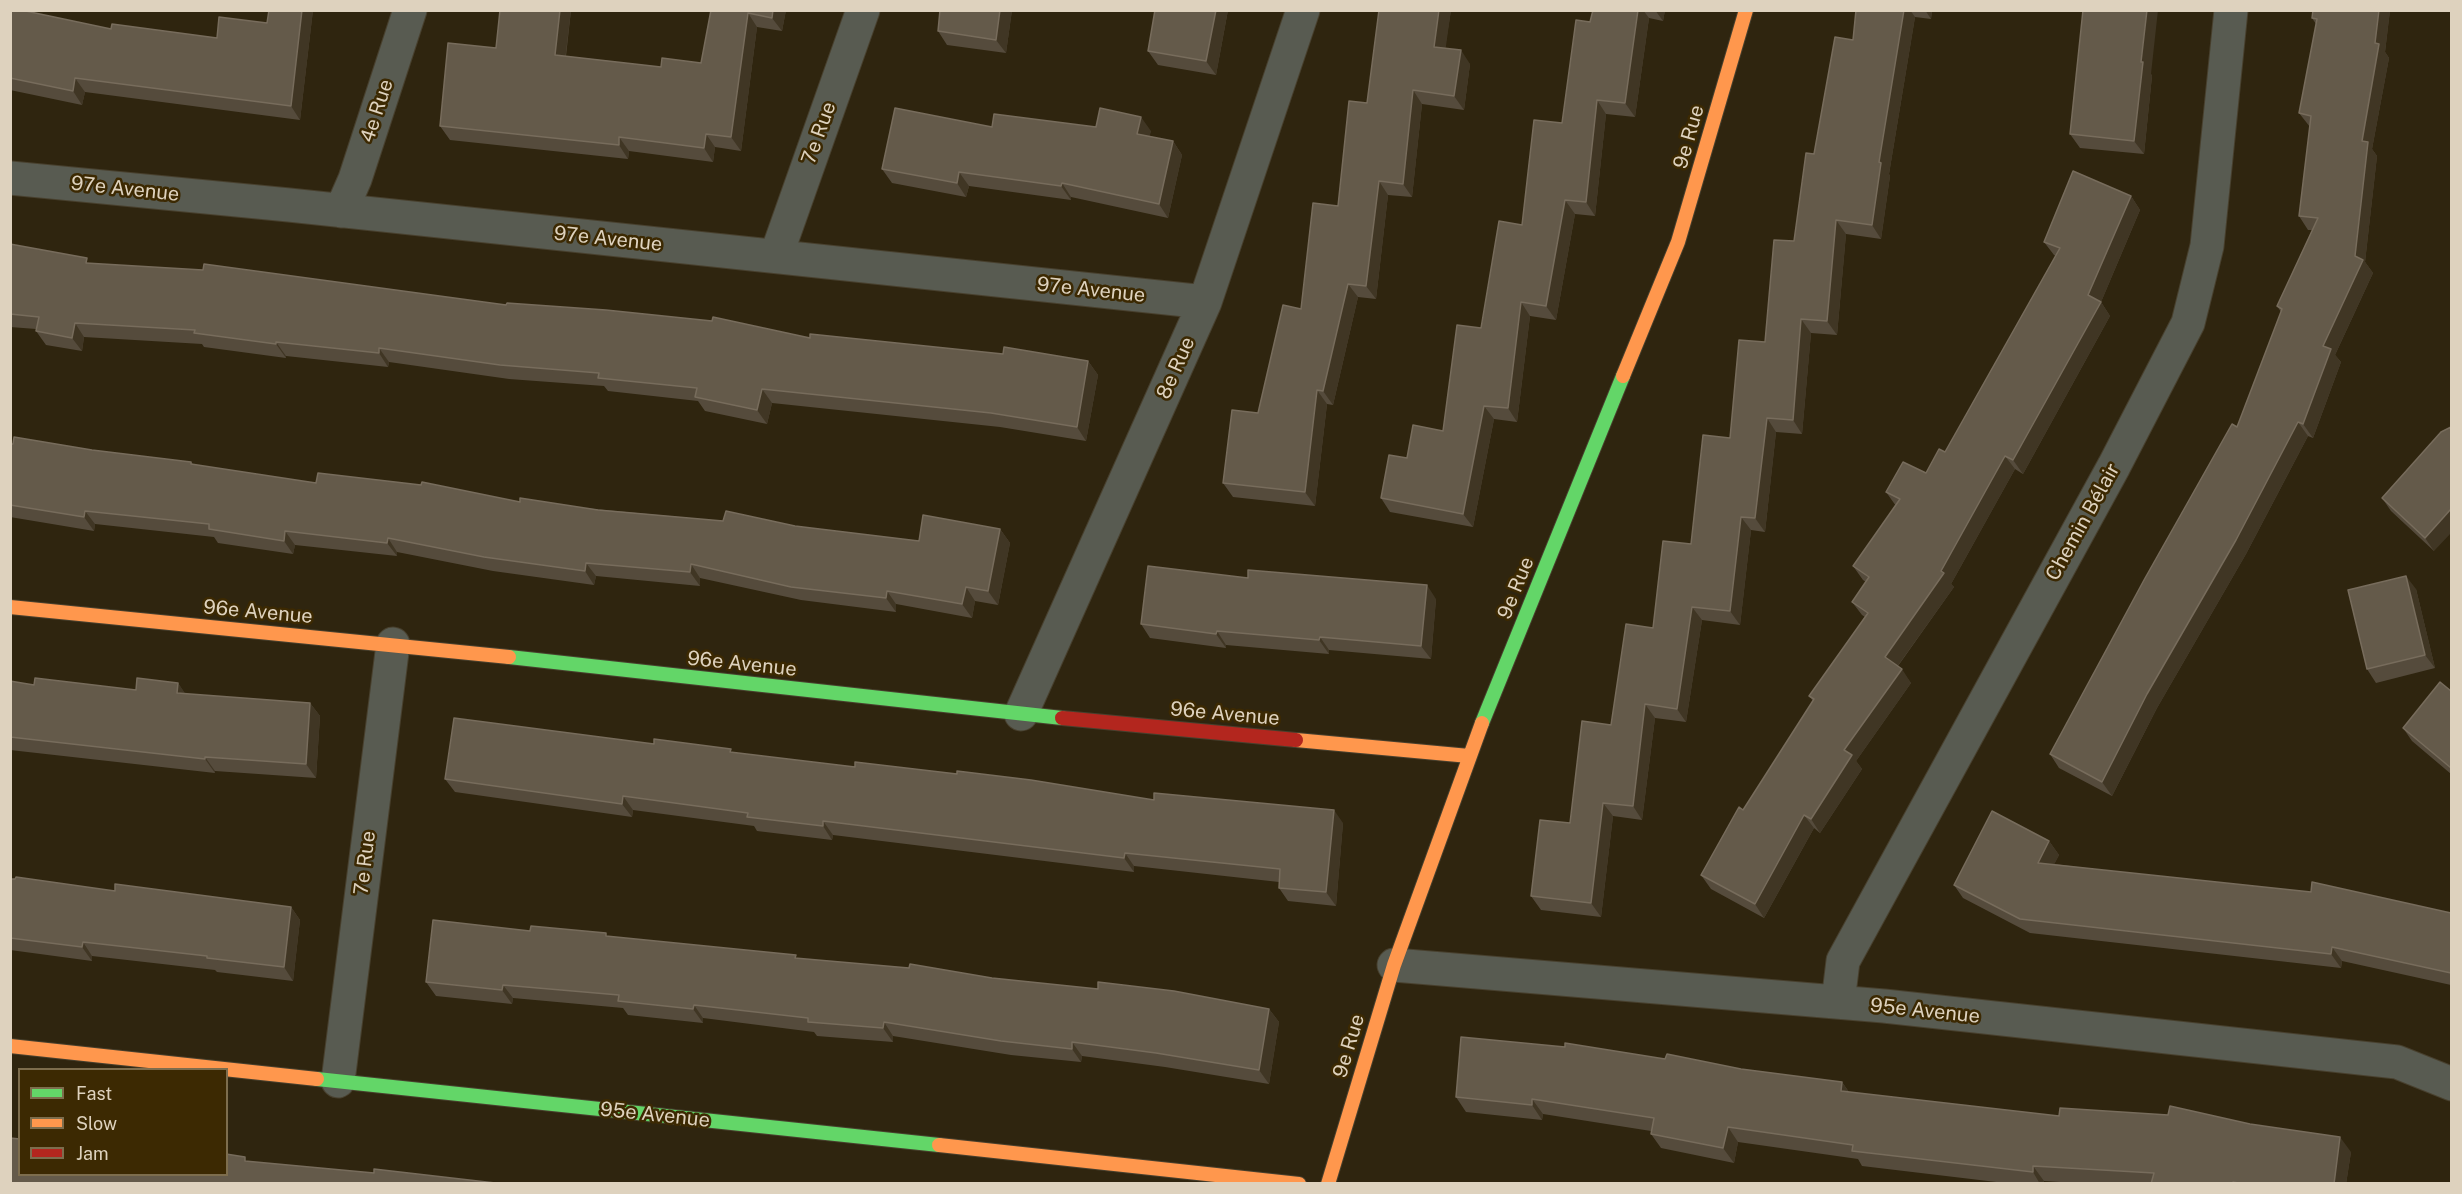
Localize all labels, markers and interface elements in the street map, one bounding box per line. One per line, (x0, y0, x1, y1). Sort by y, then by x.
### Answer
street label: 4e Rue (356, 76, 398, 146)
street label: 7e Rue (797, 99, 841, 167)
street label: 9e Rue (1669, 102, 1709, 172)
street label: 97e Avenue (70, 171, 180, 207)
street label: 97e Avenue (553, 221, 663, 257)
street label: 97e Avenue (1036, 272, 1146, 308)
street label: 8e Rue (1152, 333, 1200, 403)
street label: Chemin Bélair (2041, 459, 2125, 585)
street label: 9e Rue (1493, 553, 1539, 623)
street label: 96e Avenue (202, 595, 314, 629)
street label: 96e Avenue (686, 646, 798, 682)
street label: 96e Avenue (1169, 697, 1281, 731)
street label: 7e Rue (349, 830, 381, 896)
street label: 95e Avenue (1869, 993, 1981, 1029)
street label: 9e Rue (1328, 1011, 1370, 1081)
legend (18, 1068, 228, 1176)
text: Fast (76, 1083, 112, 1104)
street label: 95e Avenue (599, 1097, 711, 1133)
text: Slow (76, 1113, 117, 1134)
text: Jam (76, 1143, 109, 1164)

